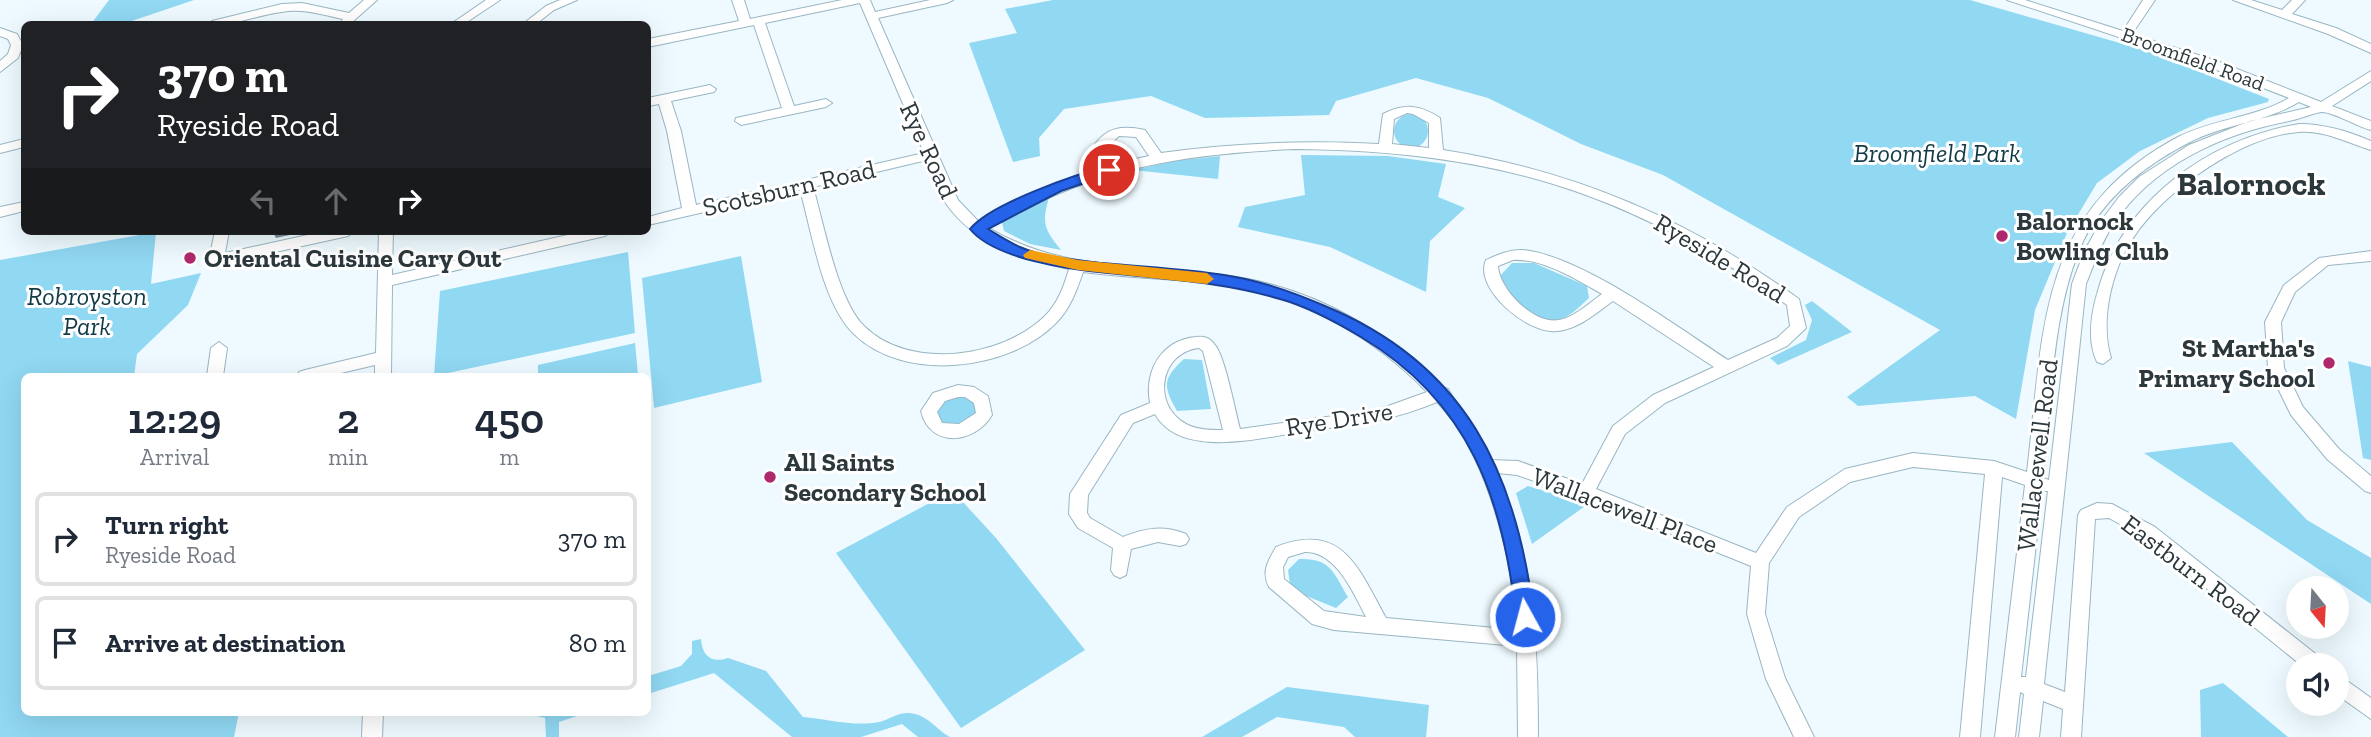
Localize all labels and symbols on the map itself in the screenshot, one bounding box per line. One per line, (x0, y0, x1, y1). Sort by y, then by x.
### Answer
street label: Broomfield Road (2118, 21, 2268, 96)
street label: Rye Road (893, 97, 965, 203)
park label: Broomfield Park (1853, 137, 2021, 169)
pin (1079, 140, 1139, 200)
street label: Scotsburn Road (699, 153, 879, 223)
district label: Balornock (2176, 164, 2326, 203)
place label: Balornock Bowling Club (2016, 205, 2169, 267)
street label: Ryeside Road (1648, 206, 1792, 310)
marker: Balornock Bowling Club (1994, 228, 2010, 244)
place label: Oriental Cuisine Cary Out (204, 242, 502, 274)
marker: Oriental Cuisine Cary Out (182, 250, 198, 266)
park label: Robroyston Park (27, 280, 147, 342)
place label: St Martha's Primary School (2138, 332, 2315, 394)
marker: St Martha's Primary School (2321, 355, 2337, 371)
street label: Wallacewell Road (2009, 357, 2065, 553)
street label: Rye Drive (1283, 395, 1395, 443)
place label: All Saints Secondary School (784, 446, 986, 508)
street label: Wallacewell Place (1528, 460, 1722, 560)
marker: All Saints Secondary School (762, 469, 778, 485)
street label: Eastburn Road (2115, 508, 2267, 632)
north arrow (2286, 576, 2348, 639)
position arrow (1488, 580, 1562, 654)

